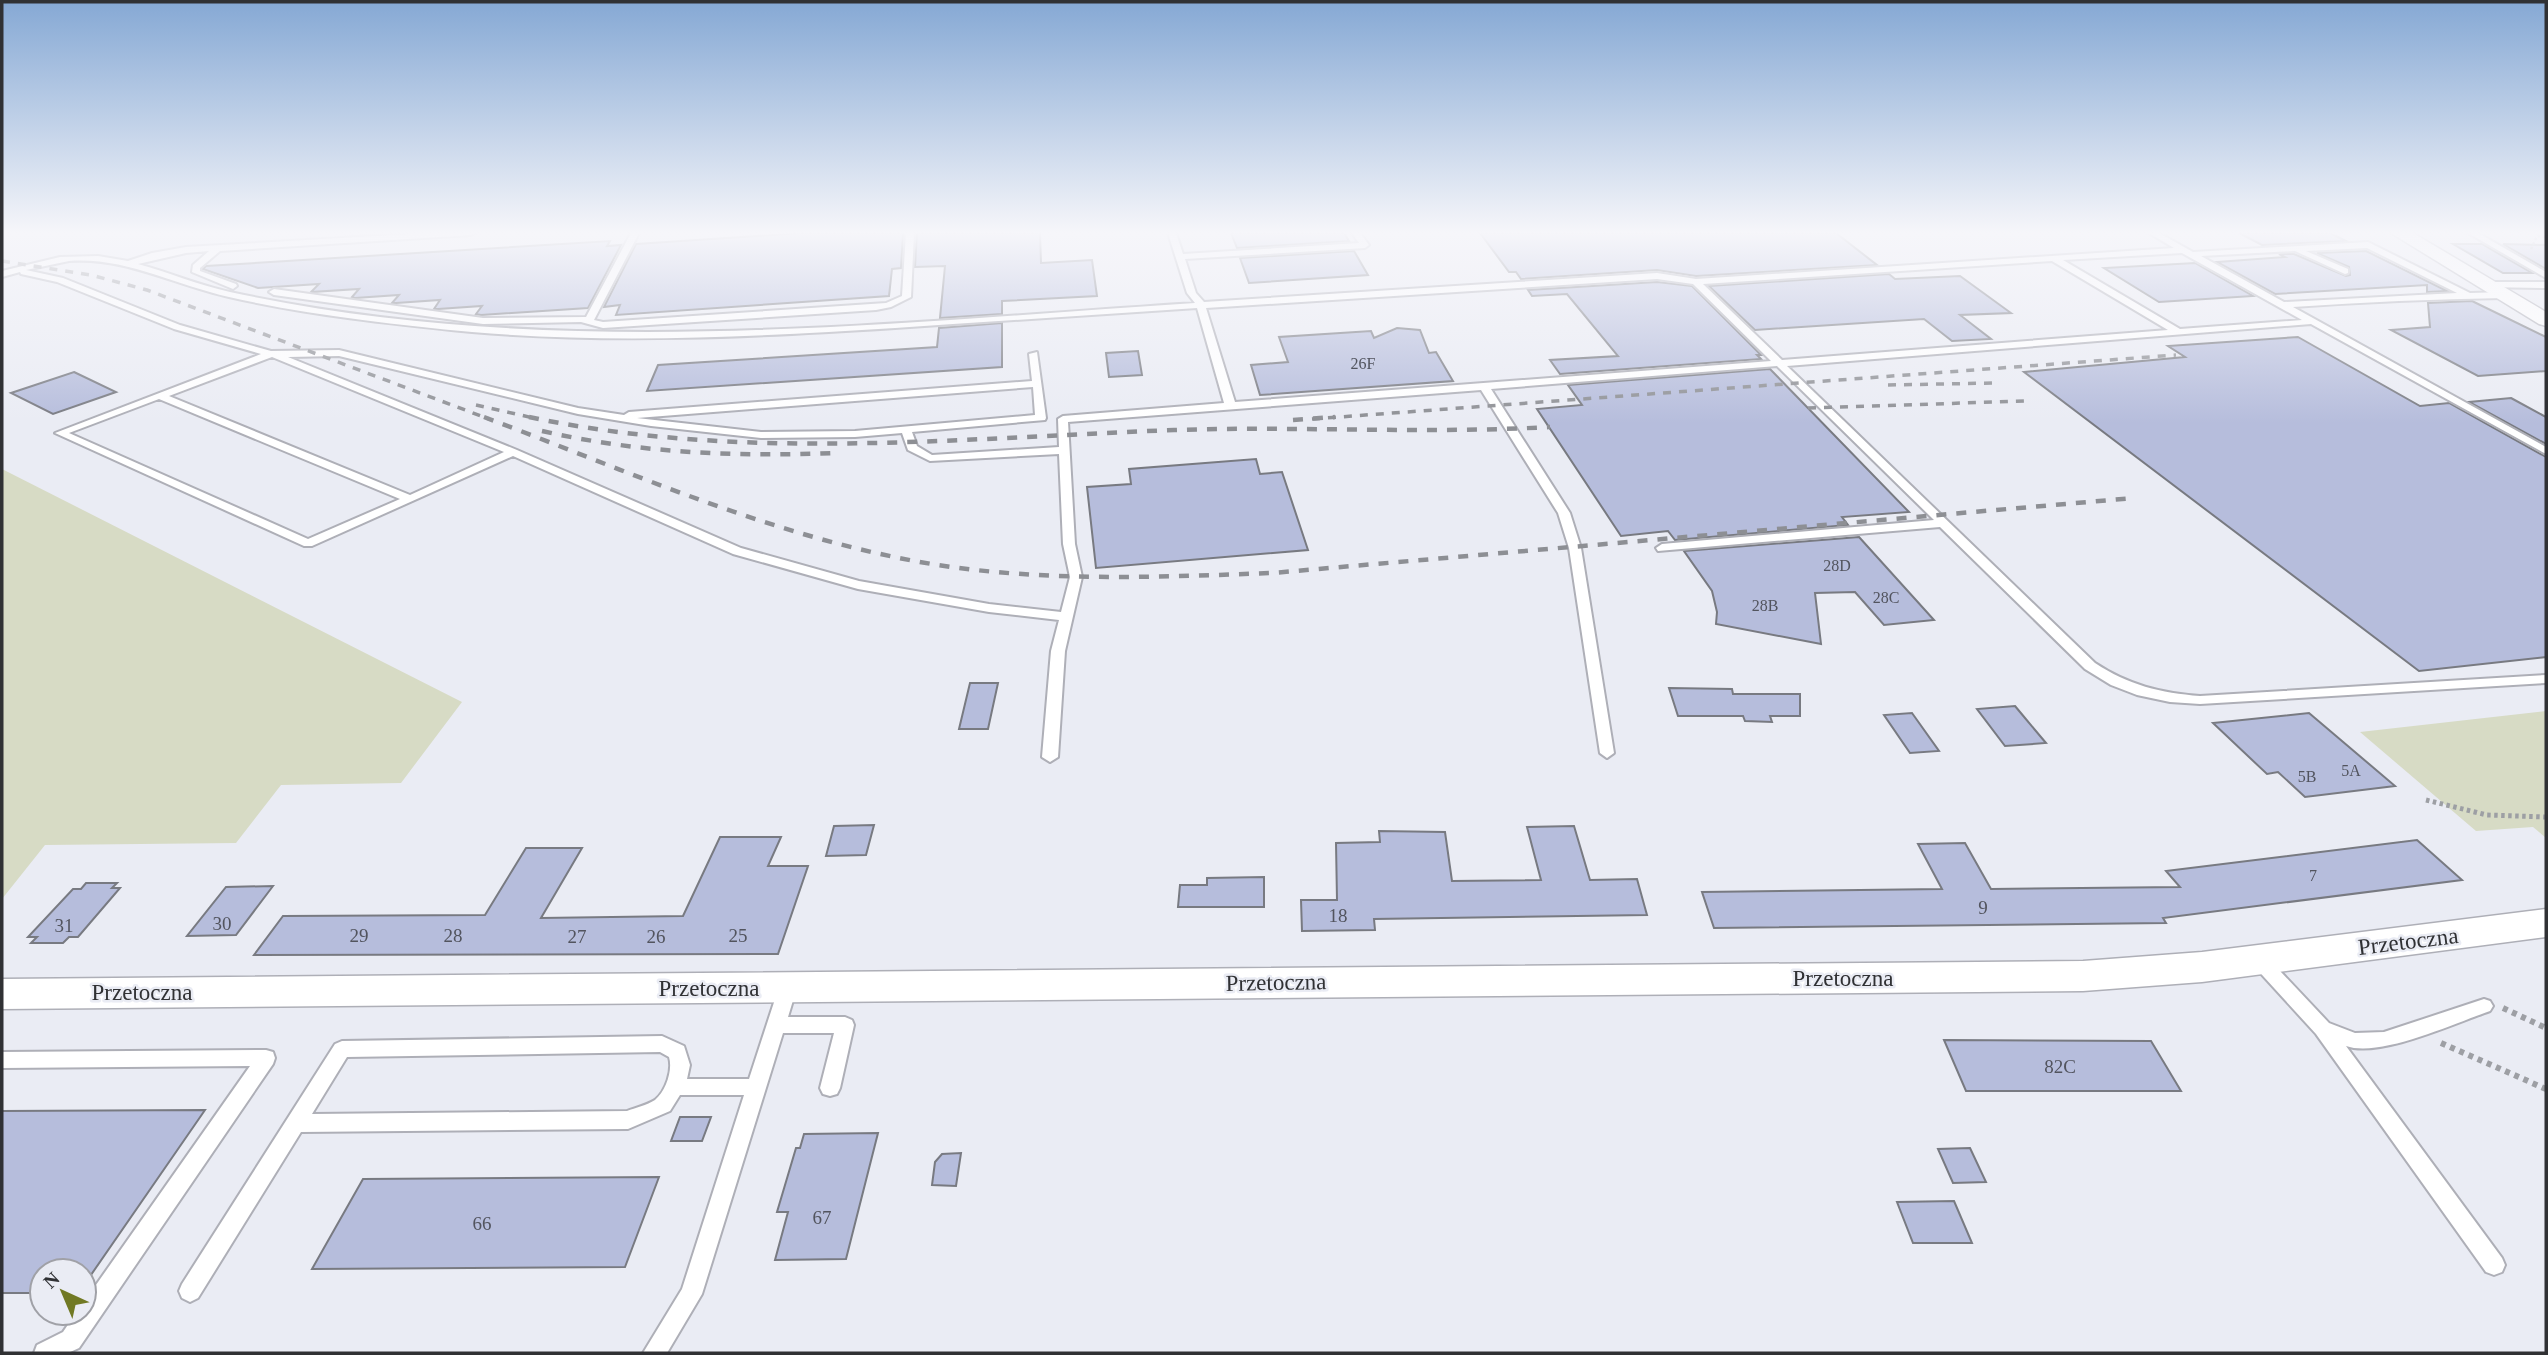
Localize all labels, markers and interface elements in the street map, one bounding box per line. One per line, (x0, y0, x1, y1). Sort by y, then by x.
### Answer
house number: 26F (1351, 355, 1376, 372)
house number: 28D (1823, 557, 1851, 574)
house number: 28C (1873, 589, 1899, 606)
house number: 28B (1752, 597, 1778, 614)
house number: 5A (2341, 762, 2361, 779)
house number: 5B (2298, 768, 2316, 785)
house number: 7 (2309, 867, 2317, 884)
house number: 9 (1978, 897, 1988, 918)
house number: 18 (1329, 905, 1348, 926)
house number: 30 (213, 913, 232, 934)
house number: 31 (55, 915, 74, 936)
street label: Przetoczna (2356, 923, 2460, 960)
house number: 29 (350, 925, 369, 946)
house number: 28 (444, 925, 463, 946)
house number: 25 (729, 925, 748, 946)
house number: 27 (568, 926, 587, 947)
house number: 26 (647, 926, 666, 947)
street label: Przetoczna (1793, 966, 1893, 991)
street label: Przetoczna (1225, 969, 1327, 996)
street label: Przetoczna (659, 976, 759, 1001)
street label: Przetoczna (92, 980, 192, 1005)
house number: 82C (2044, 1056, 2076, 1077)
house number: 67 (813, 1207, 832, 1228)
house number: 66 (473, 1213, 492, 1234)
north arrow (28, 1257, 98, 1327)
text: N (39, 1268, 64, 1292)

